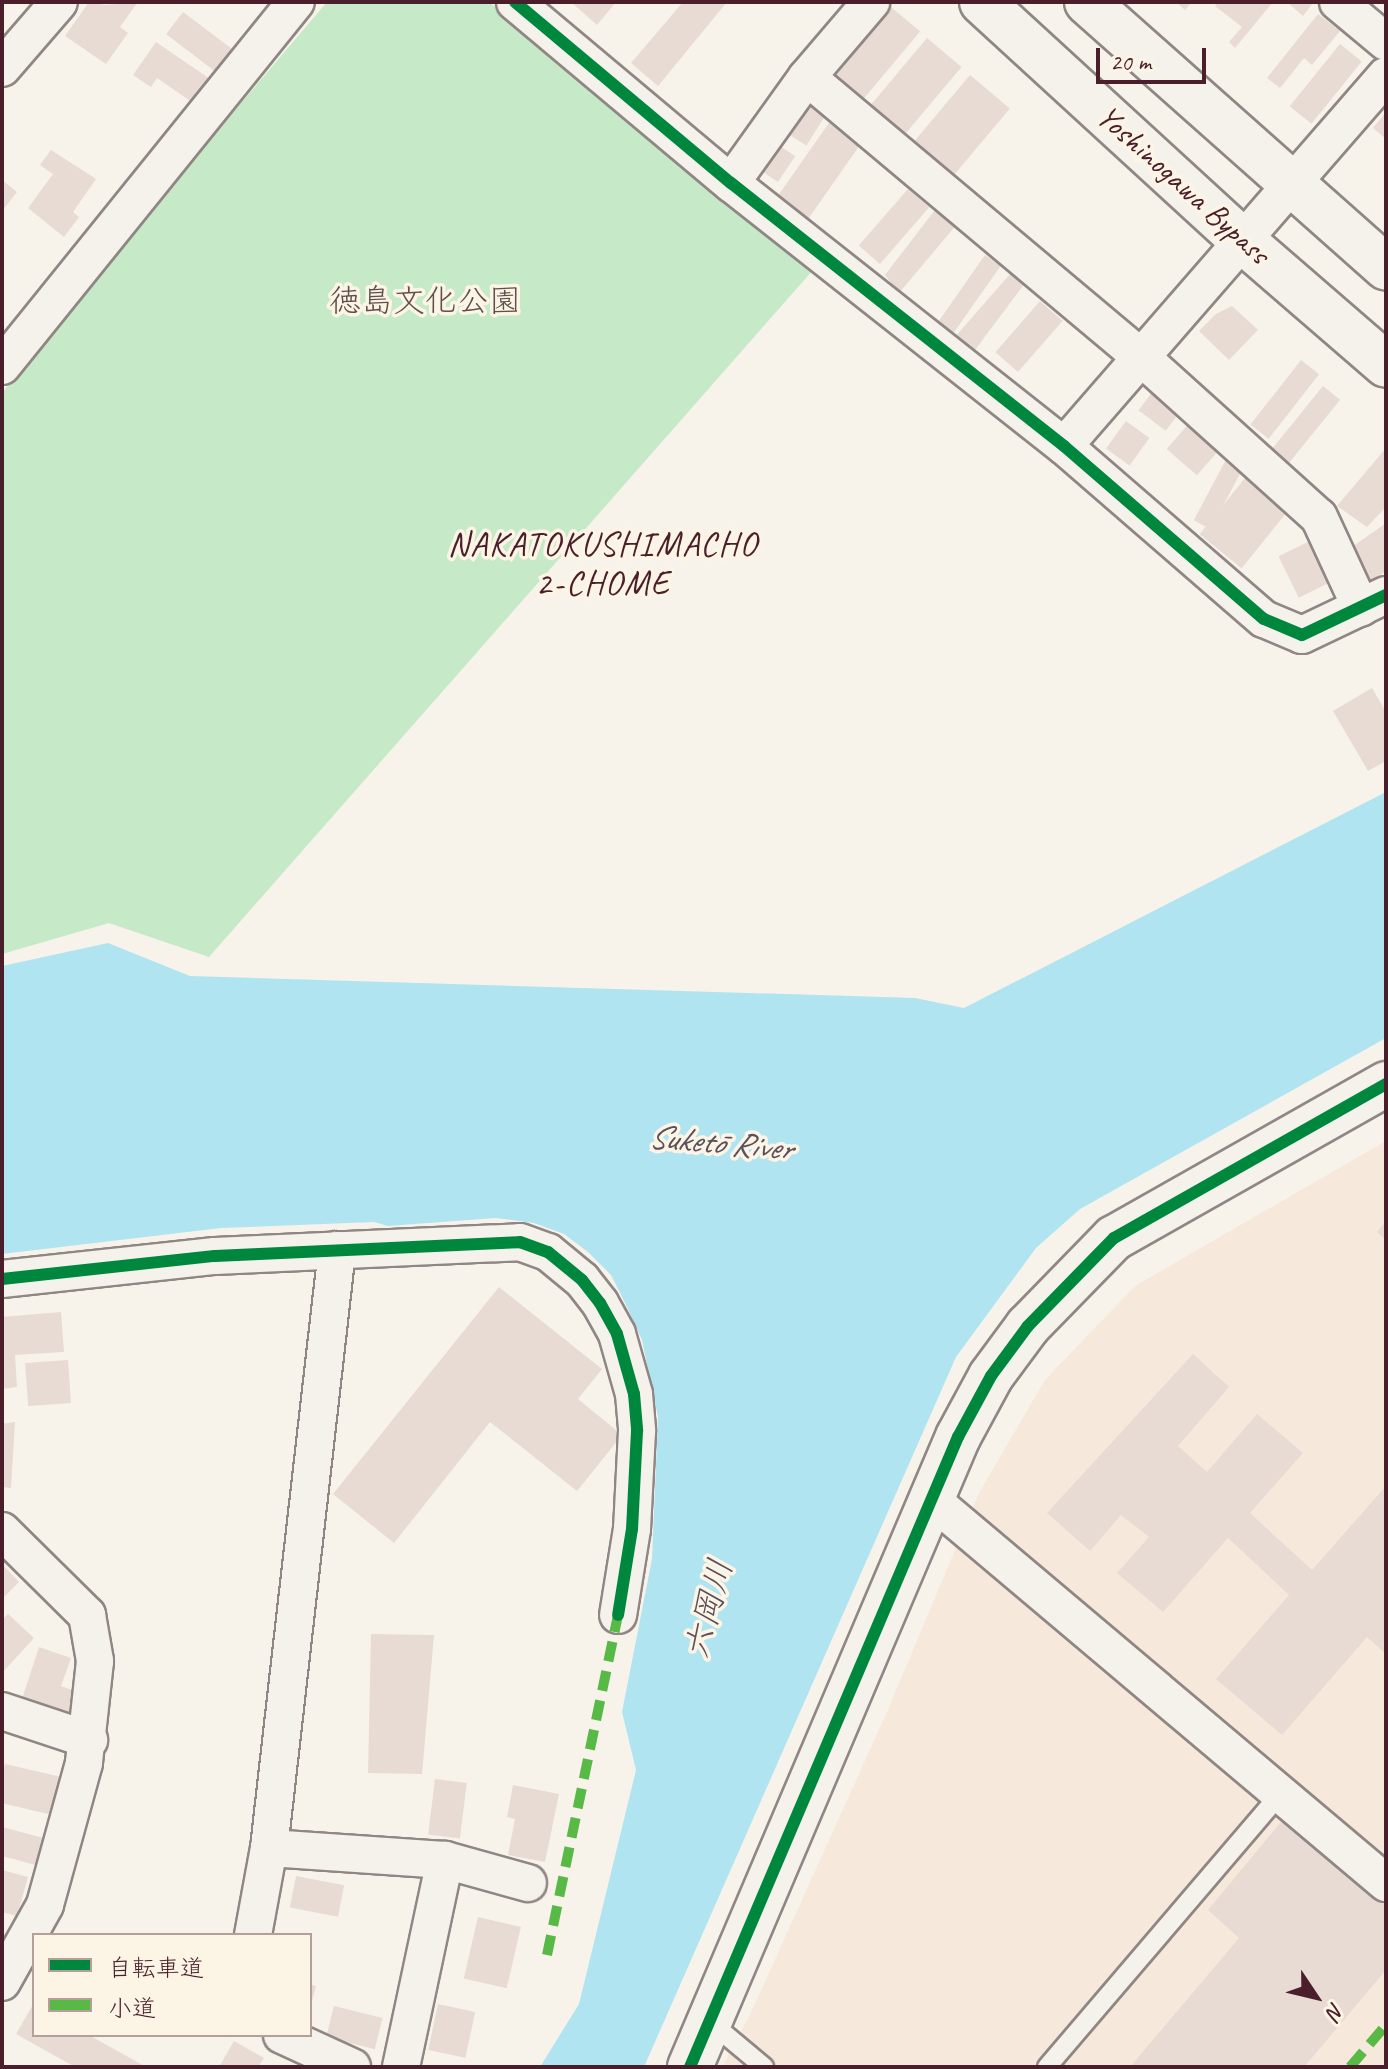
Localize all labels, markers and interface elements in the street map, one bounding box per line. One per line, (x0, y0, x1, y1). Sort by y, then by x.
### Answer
scale bar (1100, 32, 1210, 82)
text: 20 m (1110, 47, 1151, 77)
street label: Yoshinogawa Bypass (1088, 97, 1278, 273)
park label: 徳島文化公園 (329, 282, 521, 320)
district label: NAKATOKUSHIMACHO 2-CHOME (447, 523, 759, 602)
water label: Suketō River (647, 1115, 793, 1169)
water label: 六岡川 (675, 1554, 741, 1664)
legend (32, 1933, 312, 2037)
text: 自転車道 (108, 1953, 204, 1983)
north arrow (1276, 1957, 1356, 2037)
text: 小道 (108, 1993, 156, 2023)
text: N (1320, 1997, 1351, 2024)

